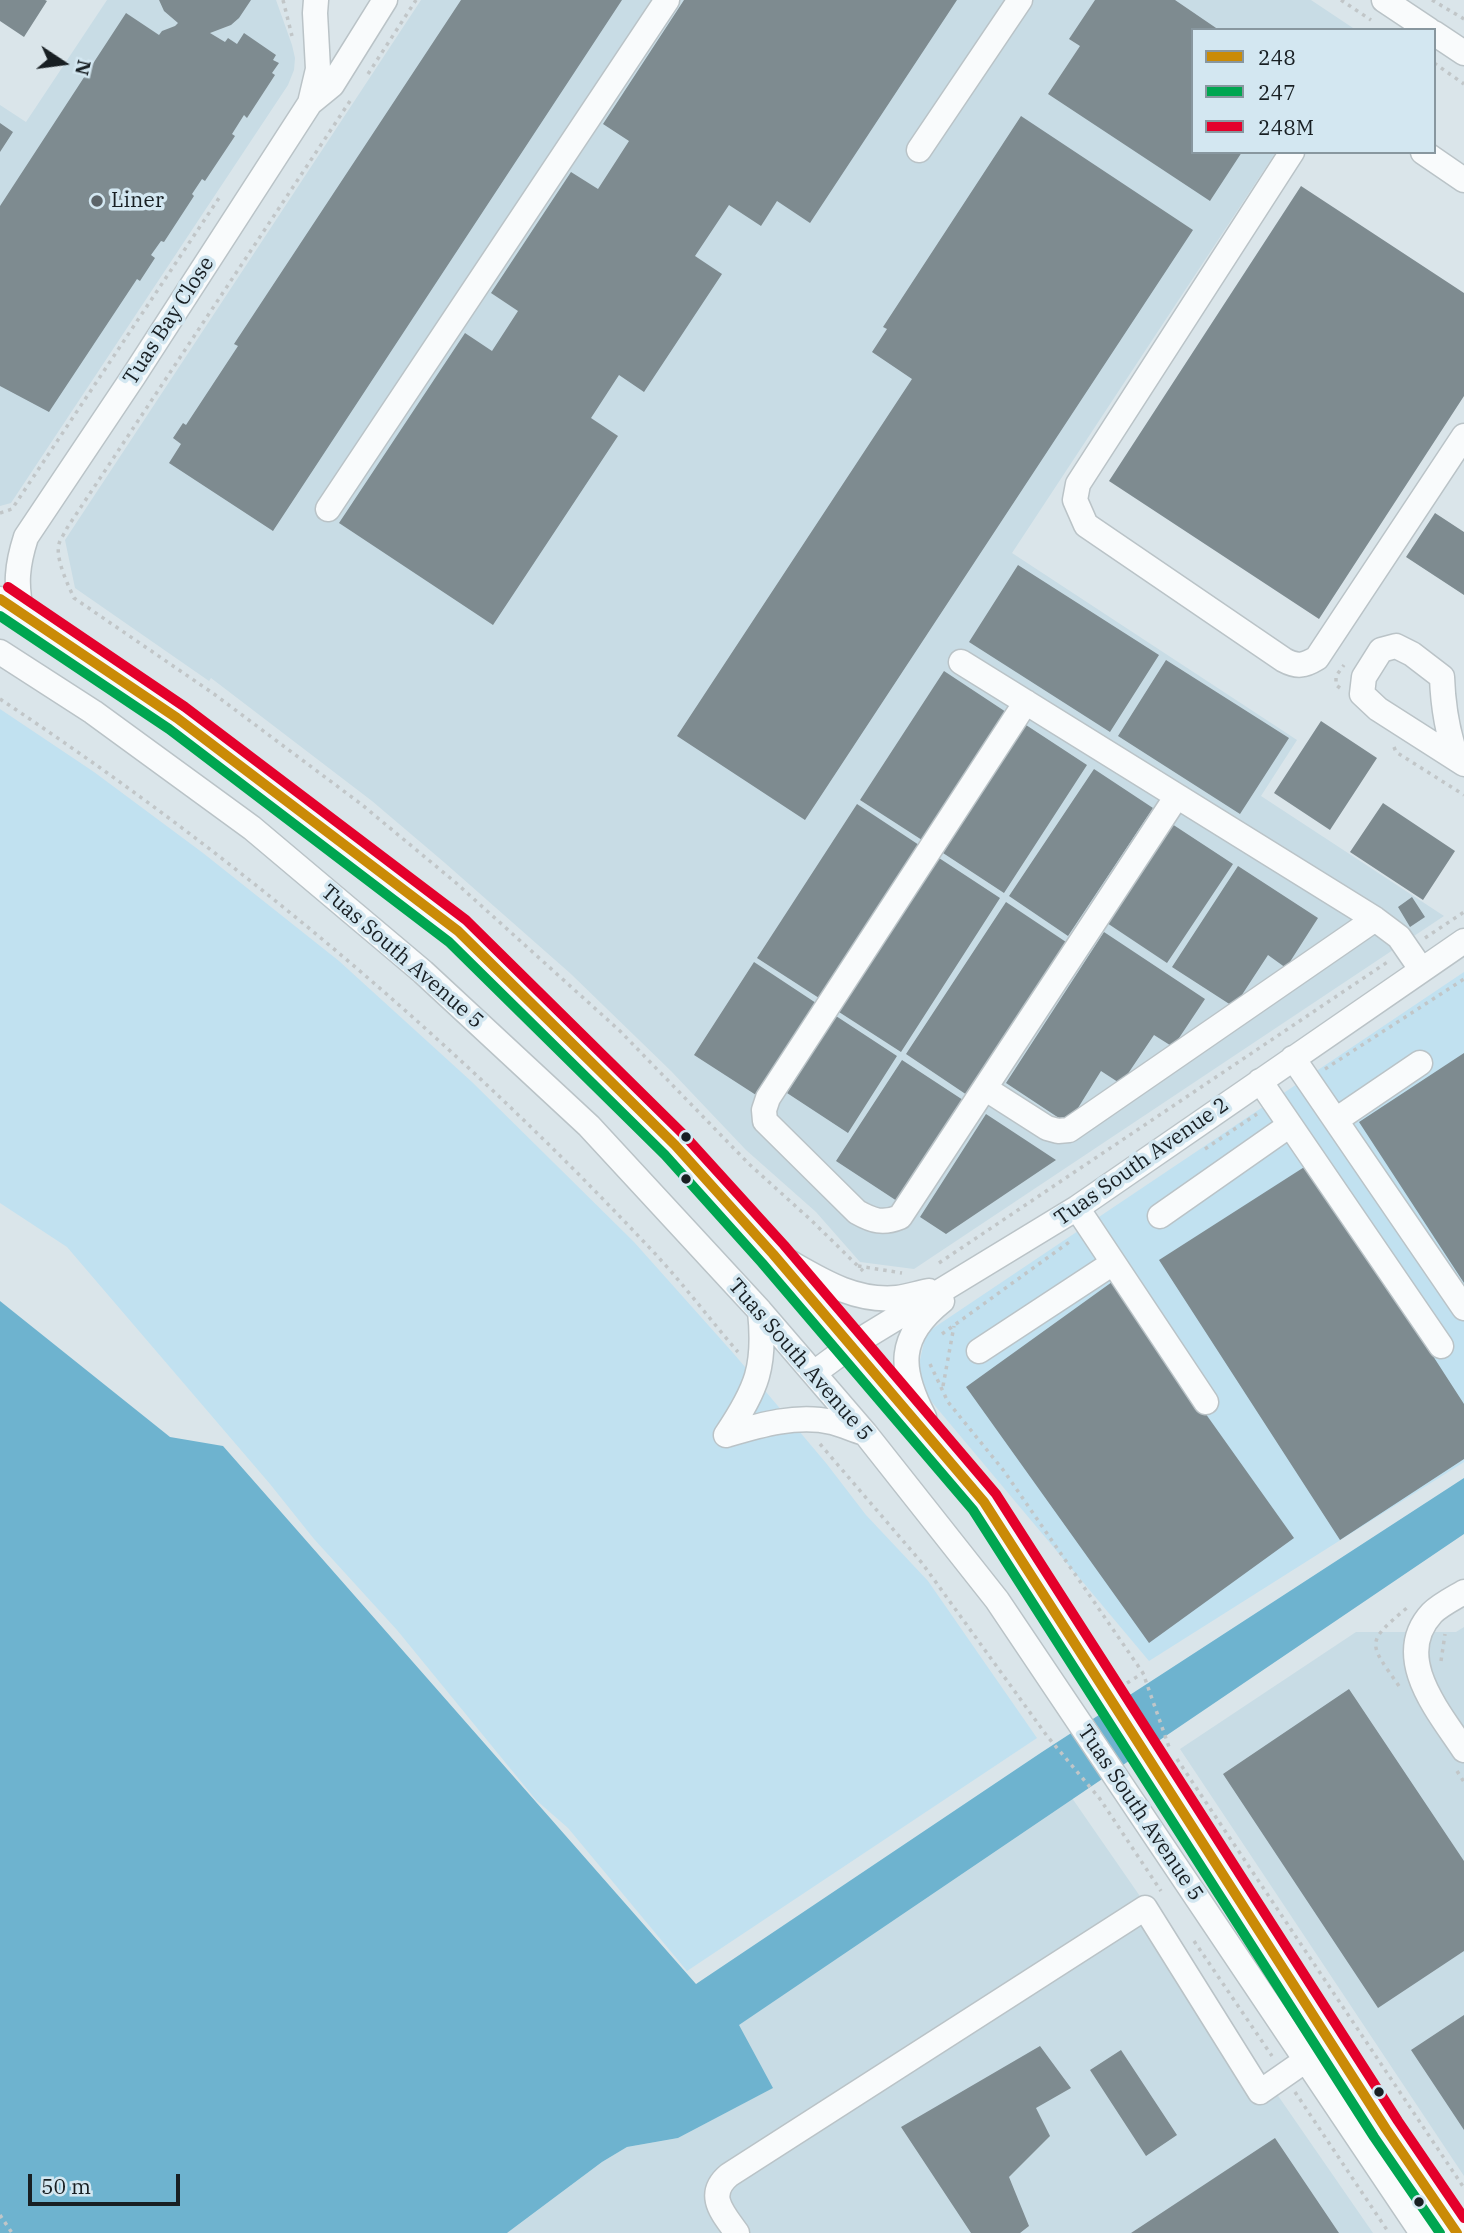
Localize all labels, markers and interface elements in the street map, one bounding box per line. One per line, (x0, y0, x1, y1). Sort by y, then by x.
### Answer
north arrow (28, 28, 98, 98)
legend (1191, 28, 1436, 154)
text: 248 (1258, 43, 1296, 71)
text: N (70, 58, 97, 78)
text: 247 (1258, 78, 1296, 106)
text: 248M (1258, 113, 1314, 141)
place label: Liner (111, 188, 164, 214)
marker: Liner (89, 193, 105, 209)
street label: Tuas Bay Close (118, 252, 220, 390)
street label: Tuas South Avenue 5 (316, 880, 488, 1034)
street label: Tuas South Avenue 2 (1050, 1092, 1234, 1232)
unlabelled marker (679, 1130, 693, 1144)
unlabelled marker (679, 1172, 693, 1186)
street label: Tuas South Avenue 5 (723, 1274, 877, 1446)
street label: Tuas South Avenue 5 (1072, 1720, 1208, 1906)
unlabelled marker (1372, 2085, 1386, 2099)
scale bar (32, 2160, 184, 2204)
text: 50 m (41, 2172, 91, 2200)
unlabelled marker (1412, 2195, 1426, 2209)

